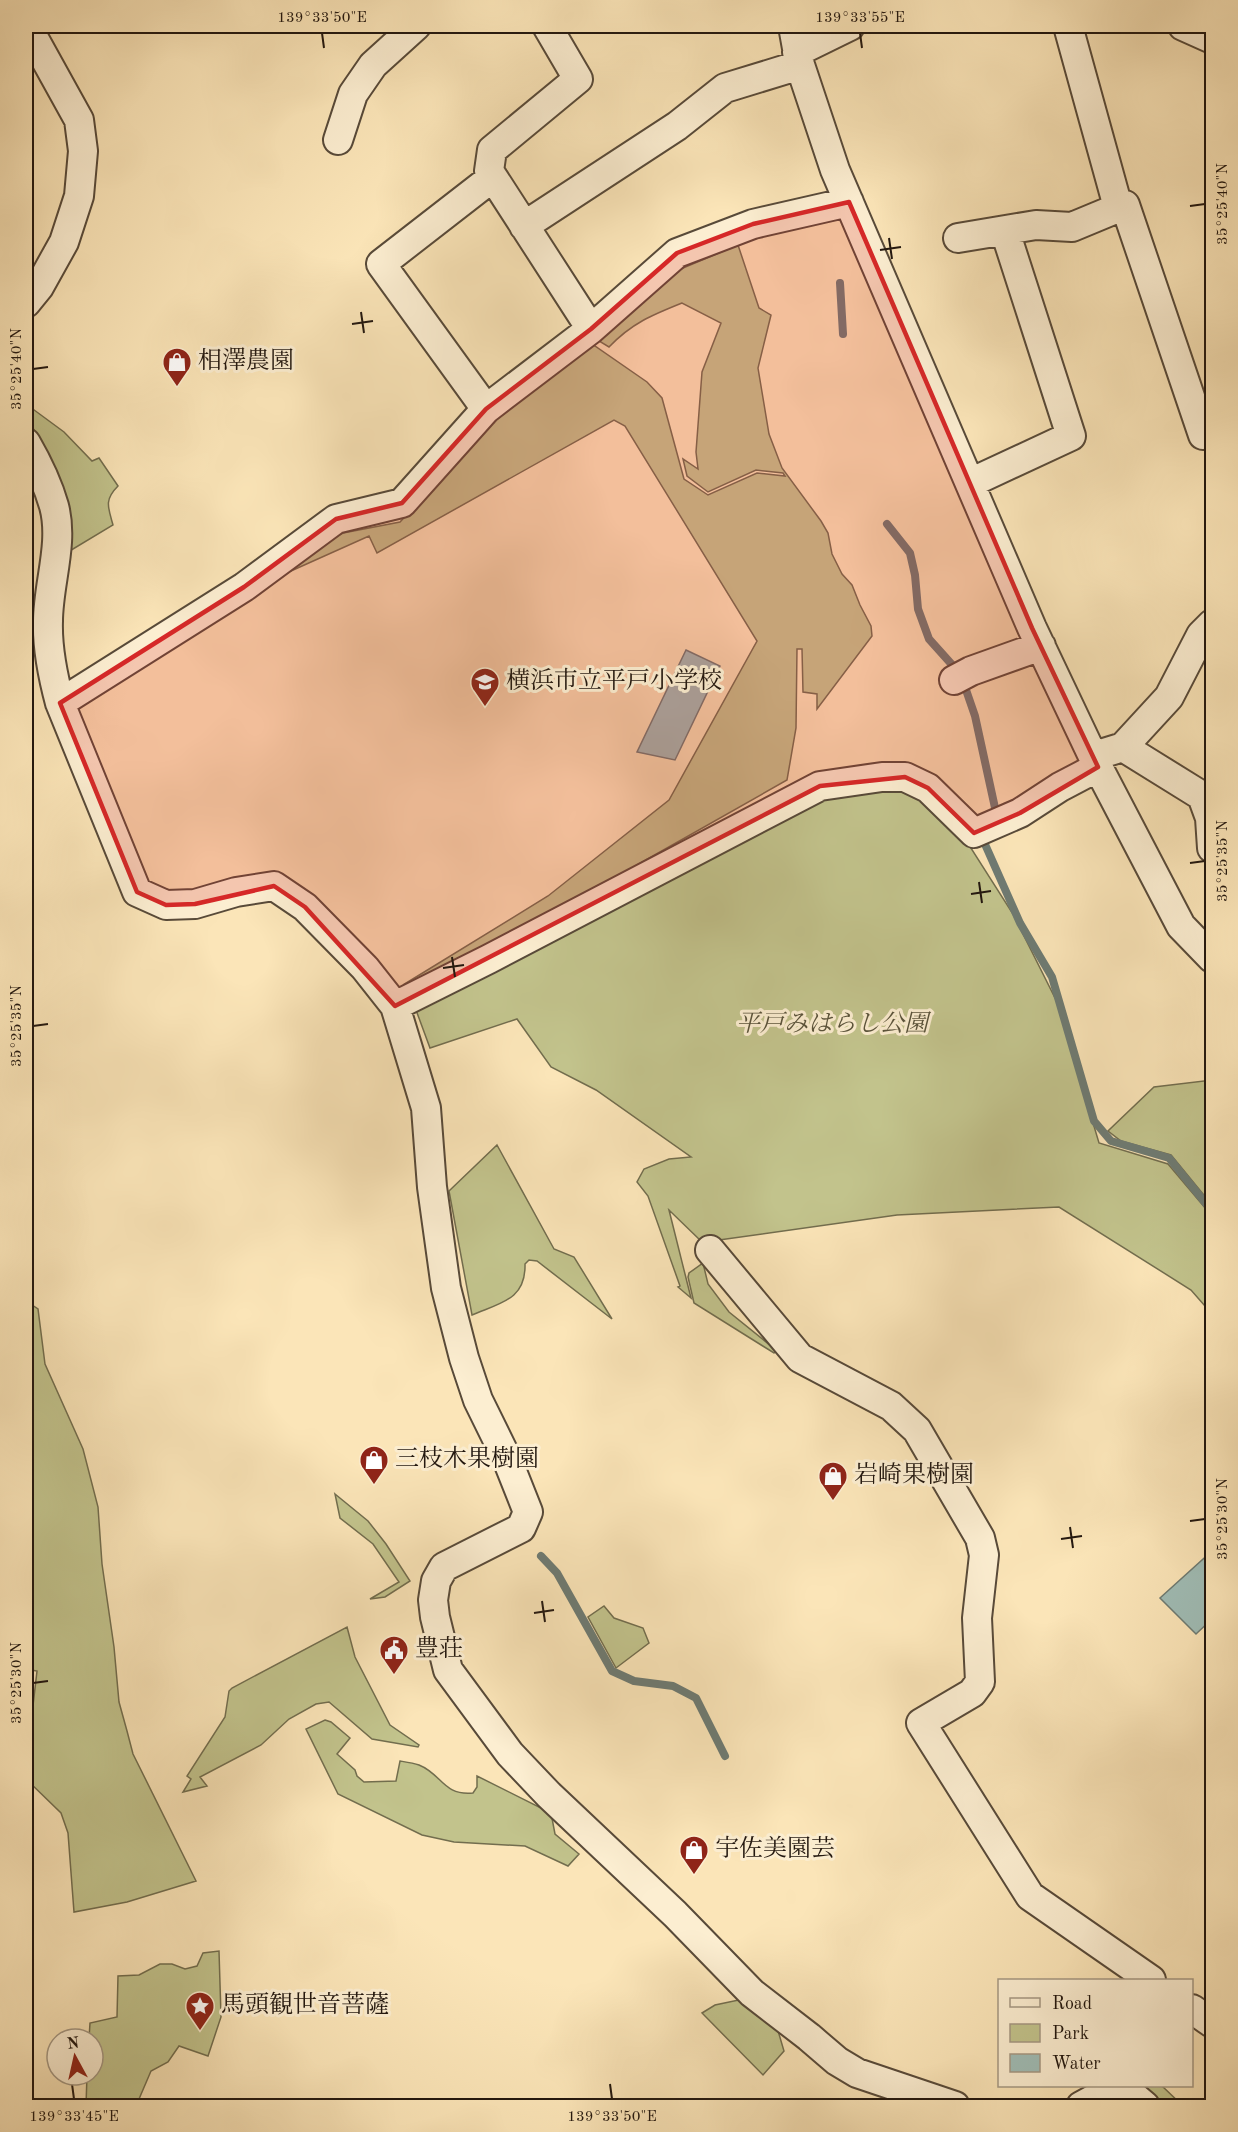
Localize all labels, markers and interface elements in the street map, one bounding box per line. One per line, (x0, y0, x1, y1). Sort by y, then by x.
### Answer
text: 139°33'50"E (277, 11, 367, 26)
text: 139°33'55"E (815, 11, 905, 26)
text: 35°25'40"N (1216, 163, 1231, 245)
text: 35°25'40"N (10, 328, 25, 410)
shop icon: 相澤農園 (161, 346, 193, 388)
place label: 相澤農園 (198, 347, 294, 374)
school or university icon: 横浜市立平戸小学校 (469, 666, 501, 708)
place label: 横浜市立平戸小学校 (506, 667, 722, 694)
text: 35°25'35"N (1216, 820, 1231, 902)
text: 35°25'35"N (10, 985, 25, 1067)
park label: 平戸みはらし公園 (736, 1011, 932, 1037)
shop icon: 三枝木果樹園 (358, 1444, 390, 1486)
place label: 三枝木果樹園 (395, 1445, 539, 1472)
shop icon: 岩崎果樹園 (817, 1460, 849, 1502)
place label: 岩崎果樹園 (854, 1461, 974, 1488)
text: 35°25'30"N (1216, 1478, 1231, 1560)
public building icon: 豊荘 (378, 1634, 410, 1676)
place label: 豊荘 (415, 1635, 463, 1662)
text: 35°25'30"N (10, 1642, 25, 1724)
shop icon: 宇佐美園芸 (678, 1834, 710, 1876)
place label: 宇佐美園芸 (715, 1835, 835, 1862)
legend (998, 1979, 1193, 2087)
place icon: 馬頭観世音菩薩 (184, 1990, 216, 2032)
place label: 馬頭観世音菩薩 (221, 1991, 389, 2018)
text: Road (1052, 1995, 1092, 2013)
text: Park (1052, 2025, 1089, 2043)
north arrow (45, 2027, 105, 2087)
text: N (66, 2035, 81, 2053)
text: Water (1052, 2055, 1101, 2073)
text: 139°33'45"E (29, 2110, 119, 2125)
text: 139°33'50"E (567, 2110, 657, 2125)

